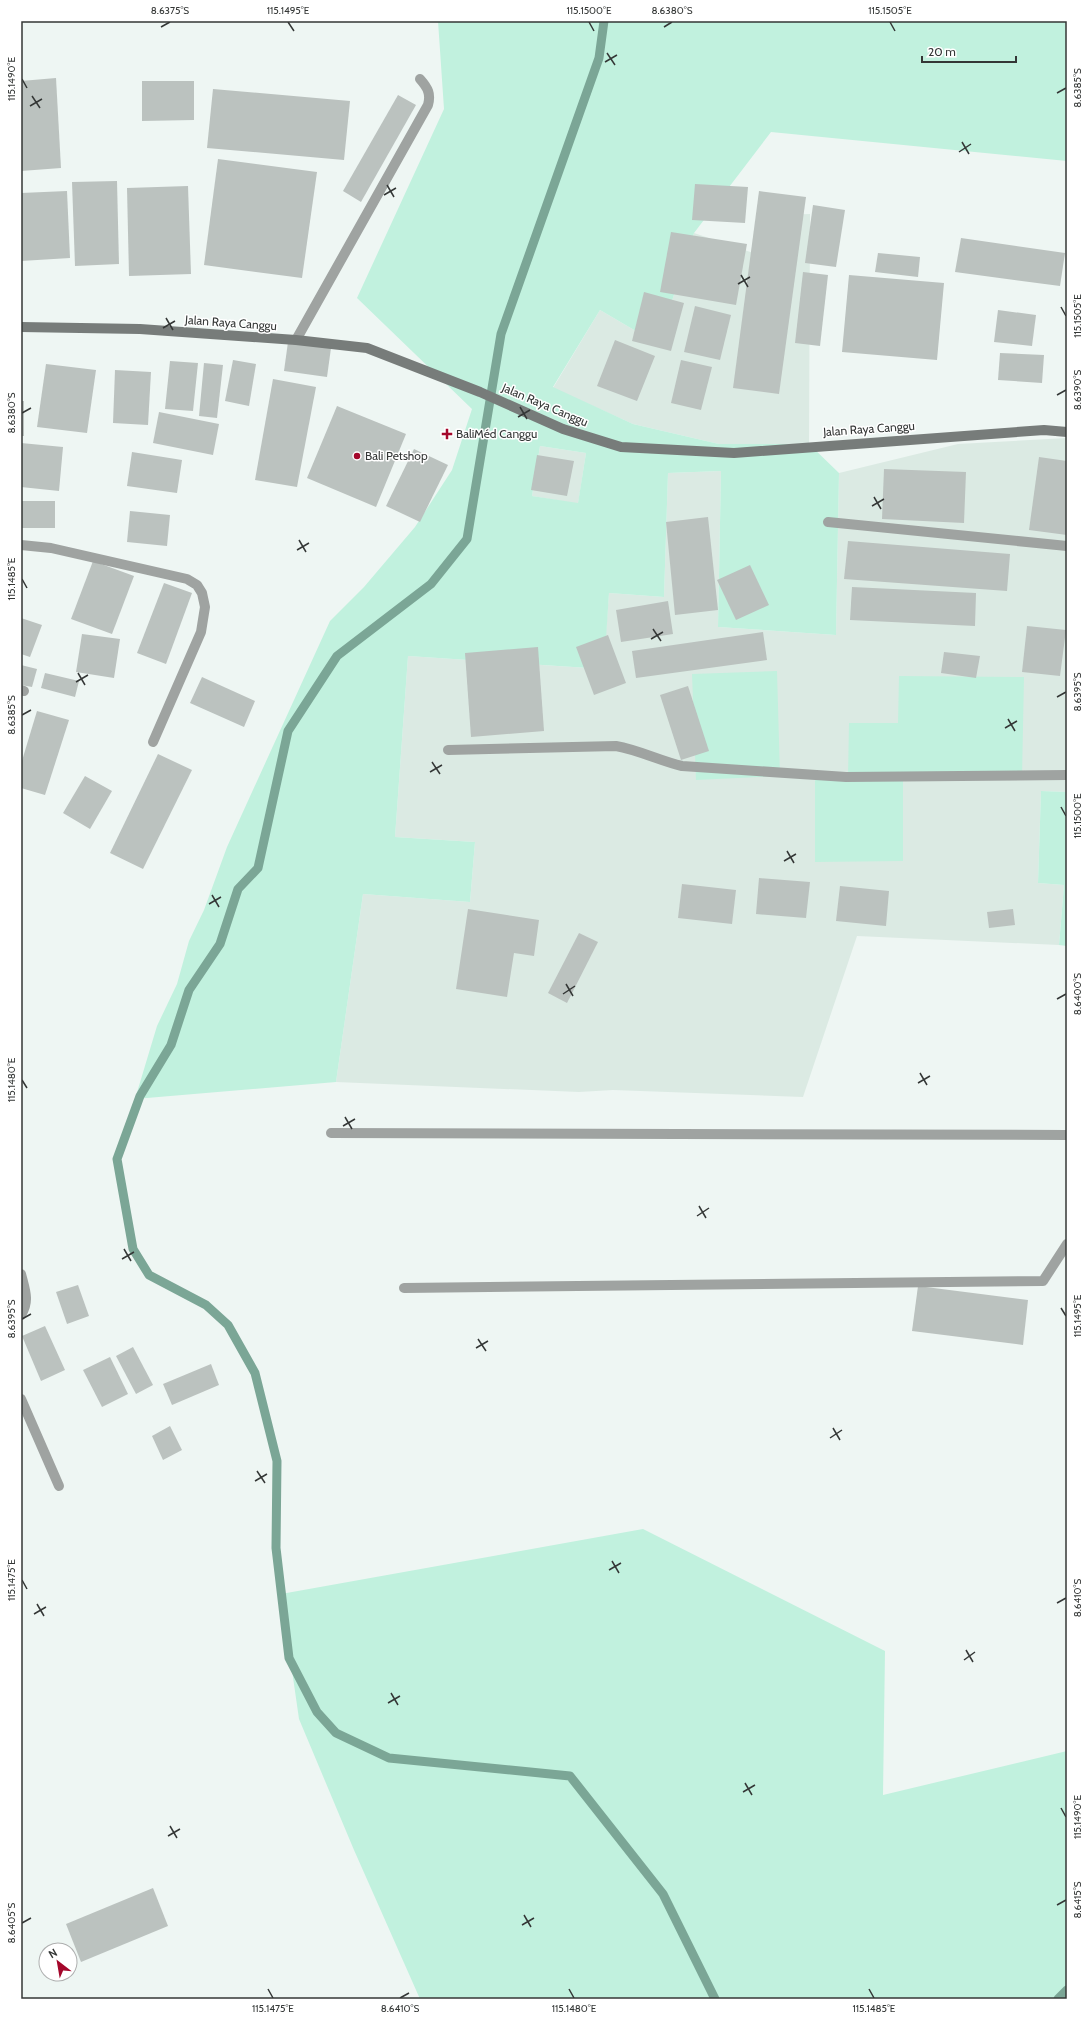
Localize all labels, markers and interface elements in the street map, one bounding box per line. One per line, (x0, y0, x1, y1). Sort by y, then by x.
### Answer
text: 8.6375°S (151, 4, 189, 17)
text: 115.1495°E (267, 4, 310, 17)
text: 115.1500°E (567, 4, 612, 17)
text: 8.6380°S (651, 4, 693, 17)
text: 115.1505°E (868, 4, 912, 17)
scale bar (922, 38, 1016, 64)
text: 20 m (928, 44, 956, 59)
text: 115.1490°E (5, 57, 18, 101)
text: 8.6385°S (1071, 68, 1084, 108)
text: 115.1505°E (1071, 294, 1084, 338)
street label: Jalan Raya Canggu (184, 312, 277, 333)
text: 8.6390°S (1071, 370, 1084, 410)
street label: Jalan Raya Canggu (499, 379, 590, 429)
text: 8.6380°S (5, 392, 18, 434)
street label: Jalan Raya Canggu (822, 418, 915, 439)
place label: BaliMéd Canggu (456, 426, 537, 441)
marker: BaliMéd Canggu (441, 428, 453, 440)
place label: Bali Petshop (365, 448, 428, 463)
marker: Bali Petshop (352, 451, 362, 461)
text: 115.1485°E (5, 557, 18, 600)
text: 8.6395°S (1071, 672, 1084, 712)
text: 8.6385°S (5, 695, 18, 735)
text: 115.1500°E (1071, 793, 1084, 838)
text: 8.6400°S (1071, 973, 1084, 1015)
text: 115.1480°E (5, 1057, 18, 1102)
text: 115.1495°E (1071, 1294, 1084, 1337)
text: 8.6395°S (5, 1299, 18, 1339)
text: 115.1475°E (5, 1559, 18, 1601)
text: 8.6410°S (1071, 1579, 1084, 1617)
text: 115.1490°E (1071, 1795, 1084, 1839)
text: 8.6415°S (1071, 1881, 1084, 1919)
text: 8.6405°S (5, 1902, 18, 1943)
north arrow (38, 1942, 78, 1982)
text: N (46, 1945, 60, 1961)
text: 115.1475°E (252, 2002, 294, 2015)
text: 8.6410°S (381, 2002, 419, 2015)
text: 115.1480°E (552, 2002, 597, 2015)
text: 115.1485°E (853, 2002, 896, 2015)

